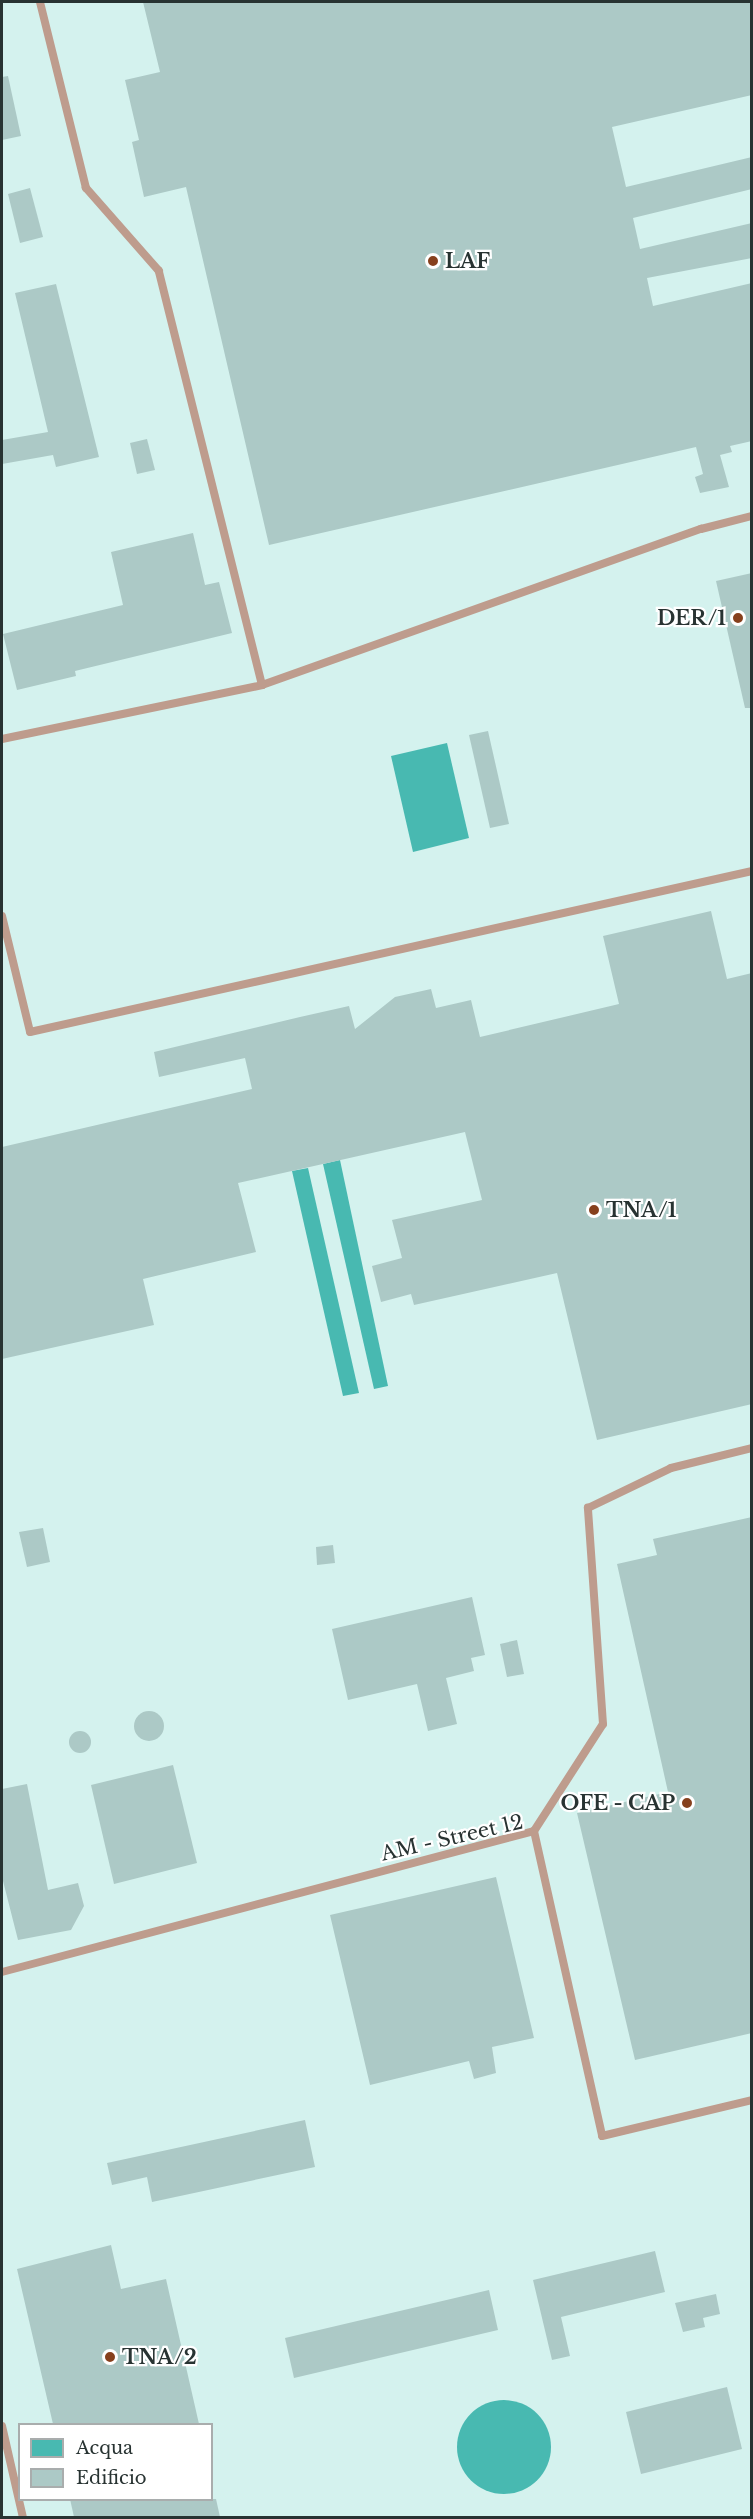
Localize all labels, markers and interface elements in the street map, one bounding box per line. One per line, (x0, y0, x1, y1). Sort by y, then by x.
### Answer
place label: LAF (445, 249, 490, 273)
marker: LAF (426, 254, 440, 268)
place label: DER/1 (657, 606, 726, 630)
marker: DER/1 (731, 611, 745, 625)
place label: TNA/1 (606, 1198, 676, 1222)
marker: TNA/1 (587, 1203, 601, 1217)
place label: OFE - CAP (561, 1791, 675, 1815)
marker: OFE - CAP (680, 1796, 694, 1810)
street label: AM - Street 12 (379, 1810, 525, 1866)
place label: TNA/2 (122, 2345, 197, 2369)
marker: TNA/2 (103, 2350, 117, 2364)
legend (18, 2423, 213, 2501)
text: Acqua (76, 2437, 133, 2459)
text: Edificio (76, 2467, 147, 2489)

